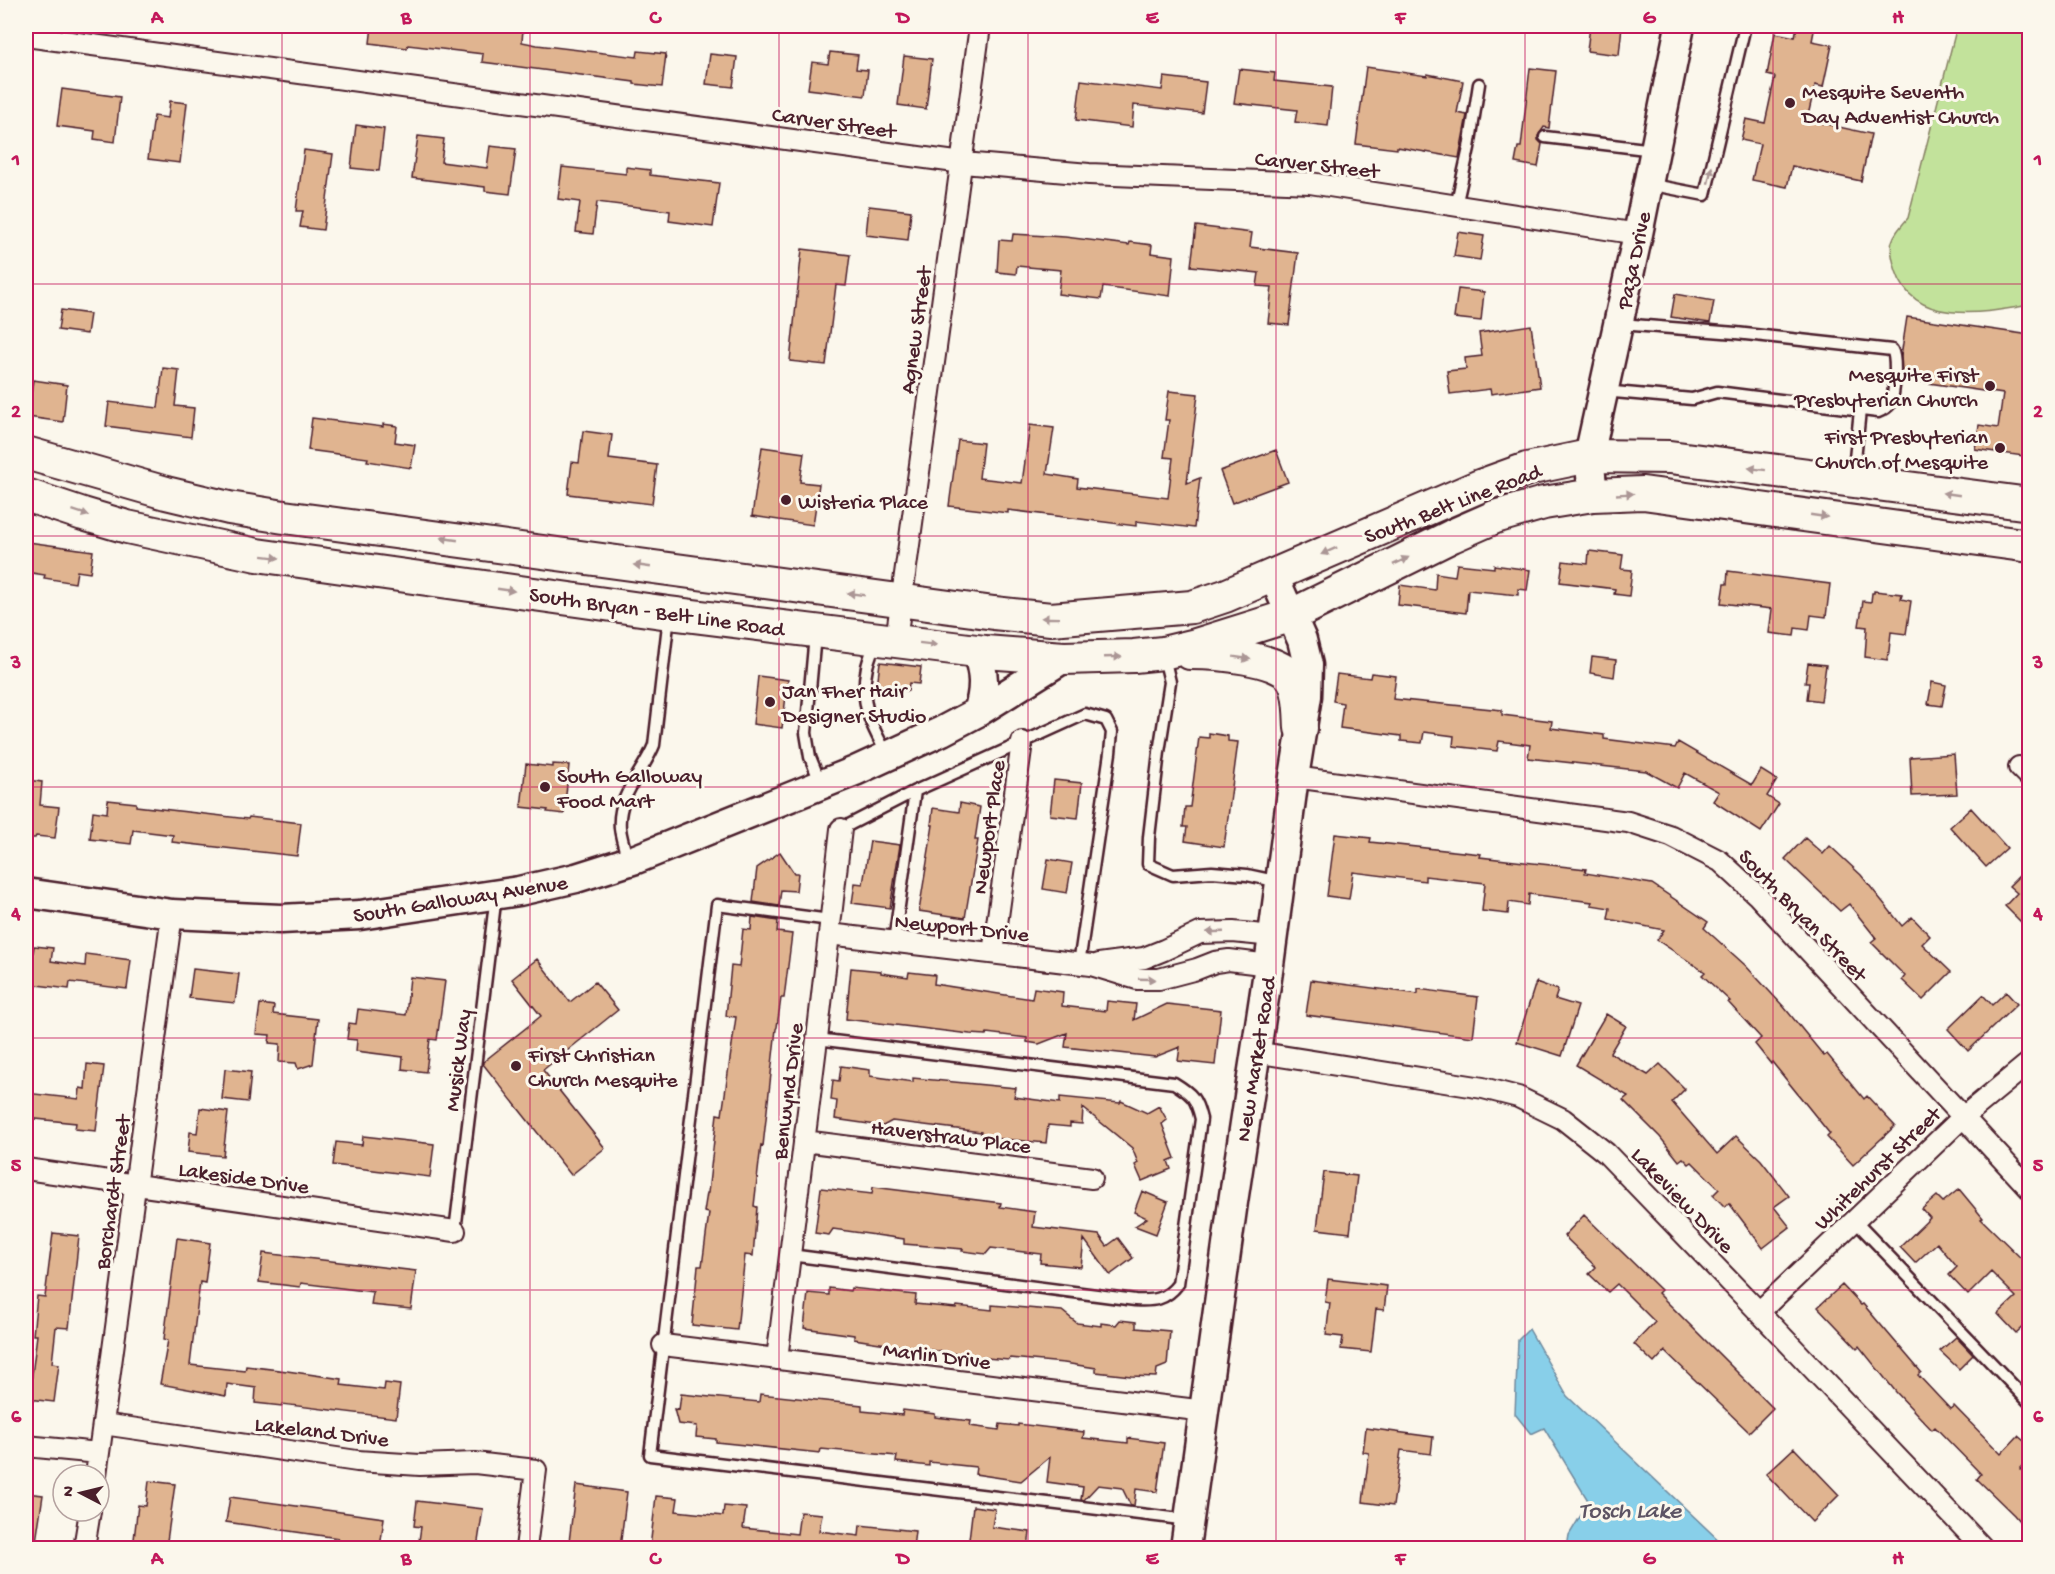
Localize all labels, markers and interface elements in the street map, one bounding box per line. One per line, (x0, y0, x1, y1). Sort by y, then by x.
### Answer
text: A (150, 8, 165, 31)
text: B (400, 8, 412, 31)
text: C (649, 8, 663, 31)
text: D (894, 8, 910, 31)
text: E (1146, 8, 1160, 31)
text: F (1394, 8, 1407, 31)
text: G (1643, 8, 1657, 31)
text: H (1892, 8, 1904, 31)
place label: Mesquite Seventh Day Adventist Church (1800, 81, 1999, 132)
marker: Mesquite Seventh Day Adventist Church (1783, 96, 1797, 110)
street label: Carver Street (770, 103, 899, 147)
street label: Carver Street (1253, 148, 1382, 187)
text: 1 (11, 150, 20, 173)
text: 1 (2033, 150, 2042, 173)
one-way arrow (1706, 165, 1715, 184)
street label: Paza Drive (1613, 209, 1659, 313)
street label: Agnew Street (896, 263, 940, 396)
place label: Mesquite First Presbyterian Church (1793, 364, 1980, 415)
marker: Mesquite First Presbyterian Church (1983, 379, 1997, 393)
text: 2 (11, 402, 21, 425)
text: 2 (2033, 402, 2043, 425)
place label: First Presbyterian Church of Mesquite (1815, 426, 1989, 477)
marker: First Presbyterian Church of Mesquite (1993, 441, 2007, 455)
street label: South Belt Line Road (1361, 459, 1548, 551)
one-way arrow (1748, 464, 1767, 473)
one-way arrow (1616, 489, 1635, 498)
one-way arrow (1941, 489, 1960, 499)
place label: Wisteria Place (798, 491, 929, 517)
marker: Wisteria Place (779, 493, 793, 507)
one-way arrow (72, 509, 90, 519)
one-way arrow (1809, 511, 1828, 520)
one-way arrow (439, 535, 458, 544)
one-way arrow (1319, 546, 1337, 556)
one-way arrow (261, 552, 280, 562)
one-way arrow (1392, 556, 1409, 566)
one-way arrow (632, 561, 651, 570)
street label: South Bryan - Belt Line Road (527, 583, 788, 645)
one-way arrow (496, 585, 515, 594)
one-way arrow (847, 590, 866, 599)
one-way arrow (1040, 613, 1059, 622)
one-way arrow (919, 640, 938, 649)
one-way arrow (1104, 652, 1123, 662)
text: 3 (10, 653, 21, 676)
text: 3 (2032, 653, 2043, 676)
one-way arrow (1232, 654, 1251, 663)
place label: Jan Fher Hair Designer Studio (780, 680, 926, 731)
marker: Jan Fher Hair Designer Studio (763, 695, 777, 709)
street label: Newport Place (969, 758, 1013, 896)
place label: South Galloway Food Mart (556, 765, 702, 816)
marker: South Galloway Food Mart (538, 780, 552, 794)
street label: South Bryan Street (1731, 845, 1872, 990)
street label: South Galloway Avenue (352, 871, 570, 931)
text: 4 (10, 904, 21, 927)
text: 4 (2032, 904, 2043, 927)
street label: Newport Drive (893, 910, 1031, 950)
one-way arrow (1205, 928, 1224, 937)
street label: New Market Road (1232, 973, 1284, 1144)
one-way arrow (1138, 974, 1157, 984)
street label: Musick Way (441, 1008, 479, 1113)
street label: Benwynd Drive (769, 1021, 811, 1162)
place label: First Christian Church Mesquite (527, 1044, 678, 1095)
marker: First Christian Church Mesquite (509, 1059, 523, 1073)
street label: Whitehurst Street (1810, 1101, 1949, 1237)
street label: Borchardt Street (91, 1112, 139, 1272)
street label: Haverstraw Place (869, 1116, 1033, 1162)
street label: Lakeview Drive (1624, 1143, 1739, 1261)
text: 5 (11, 1156, 22, 1179)
text: 5 (2033, 1156, 2044, 1179)
street label: Lakeside Drive (176, 1158, 311, 1202)
street label: Marlin Drive (881, 1338, 993, 1378)
text: 6 (11, 1407, 22, 1430)
text: 6 (2033, 1407, 2044, 1430)
street label: Lakeland Drive (253, 1413, 391, 1455)
north arrow (51, 1463, 111, 1523)
text: N (60, 1485, 80, 1498)
water label: Tosch Lake (1579, 1498, 1683, 1527)
text: A (150, 1549, 165, 1572)
text: B (400, 1549, 412, 1572)
text: C (649, 1549, 663, 1572)
text: D (894, 1549, 910, 1572)
text: E (1146, 1549, 1160, 1572)
text: F (1394, 1549, 1407, 1572)
text: G (1643, 1549, 1657, 1572)
text: H (1892, 1549, 1904, 1572)

